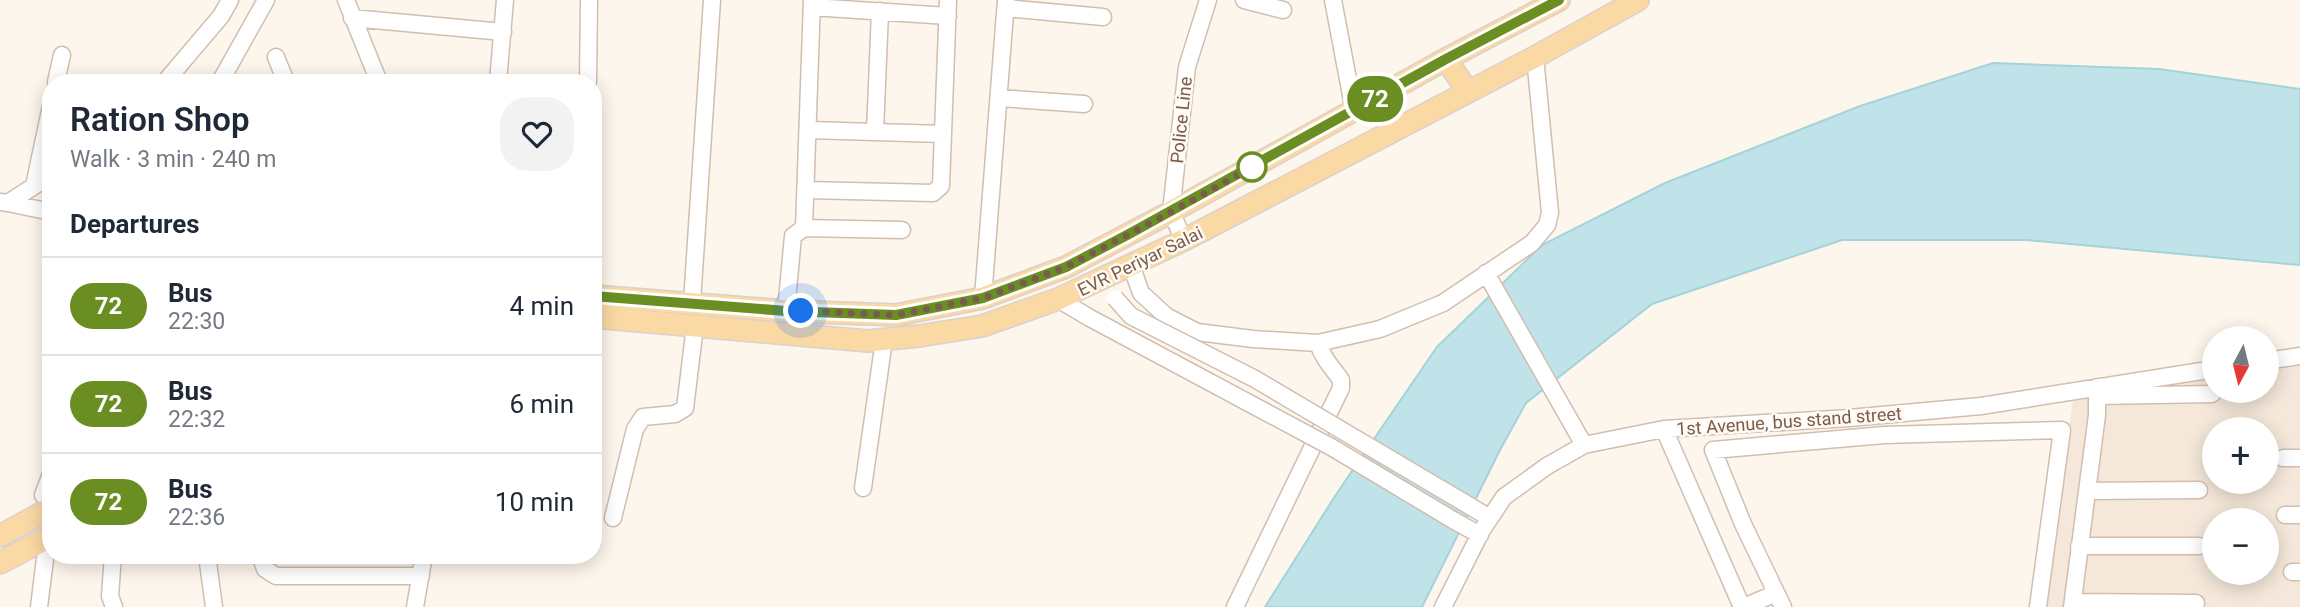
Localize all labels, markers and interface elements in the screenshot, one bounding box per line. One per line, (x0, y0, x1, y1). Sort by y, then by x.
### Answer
street label: Police Line (1166, 76, 1196, 164)
line badge: 72 (1344, 76, 1406, 122)
text: 72 (1361, 85, 1389, 113)
button: heart (500, 97, 574, 171)
text: Ration Shop (70, 100, 249, 139)
text: Walk · 3 min · 240 m (70, 146, 276, 173)
unlabelled marker (1237, 152, 1267, 182)
text: Departures (70, 209, 200, 239)
street label: EVR Periyar Salai (1074, 222, 1206, 300)
text: Bus (168, 278, 213, 308)
text: 4 min (509, 291, 574, 321)
text: 72 (95, 292, 122, 320)
your location (783, 293, 818, 328)
text: 22:30 (168, 308, 225, 335)
north arrow (2202, 326, 2278, 402)
map controls (2202, 326, 2279, 585)
text: Bus (168, 376, 213, 406)
text: 6 min (509, 389, 574, 419)
text: 72 (95, 390, 122, 418)
street label: 1st Avenue, bus stand street (1676, 403, 1903, 439)
text: 22:32 (168, 406, 225, 433)
button: + (2202, 417, 2279, 494)
text: Bus (168, 474, 213, 504)
text: 10 min (495, 487, 574, 517)
text: 72 (95, 488, 122, 516)
text: 22:36 (168, 504, 225, 531)
button: − (2202, 508, 2279, 585)

